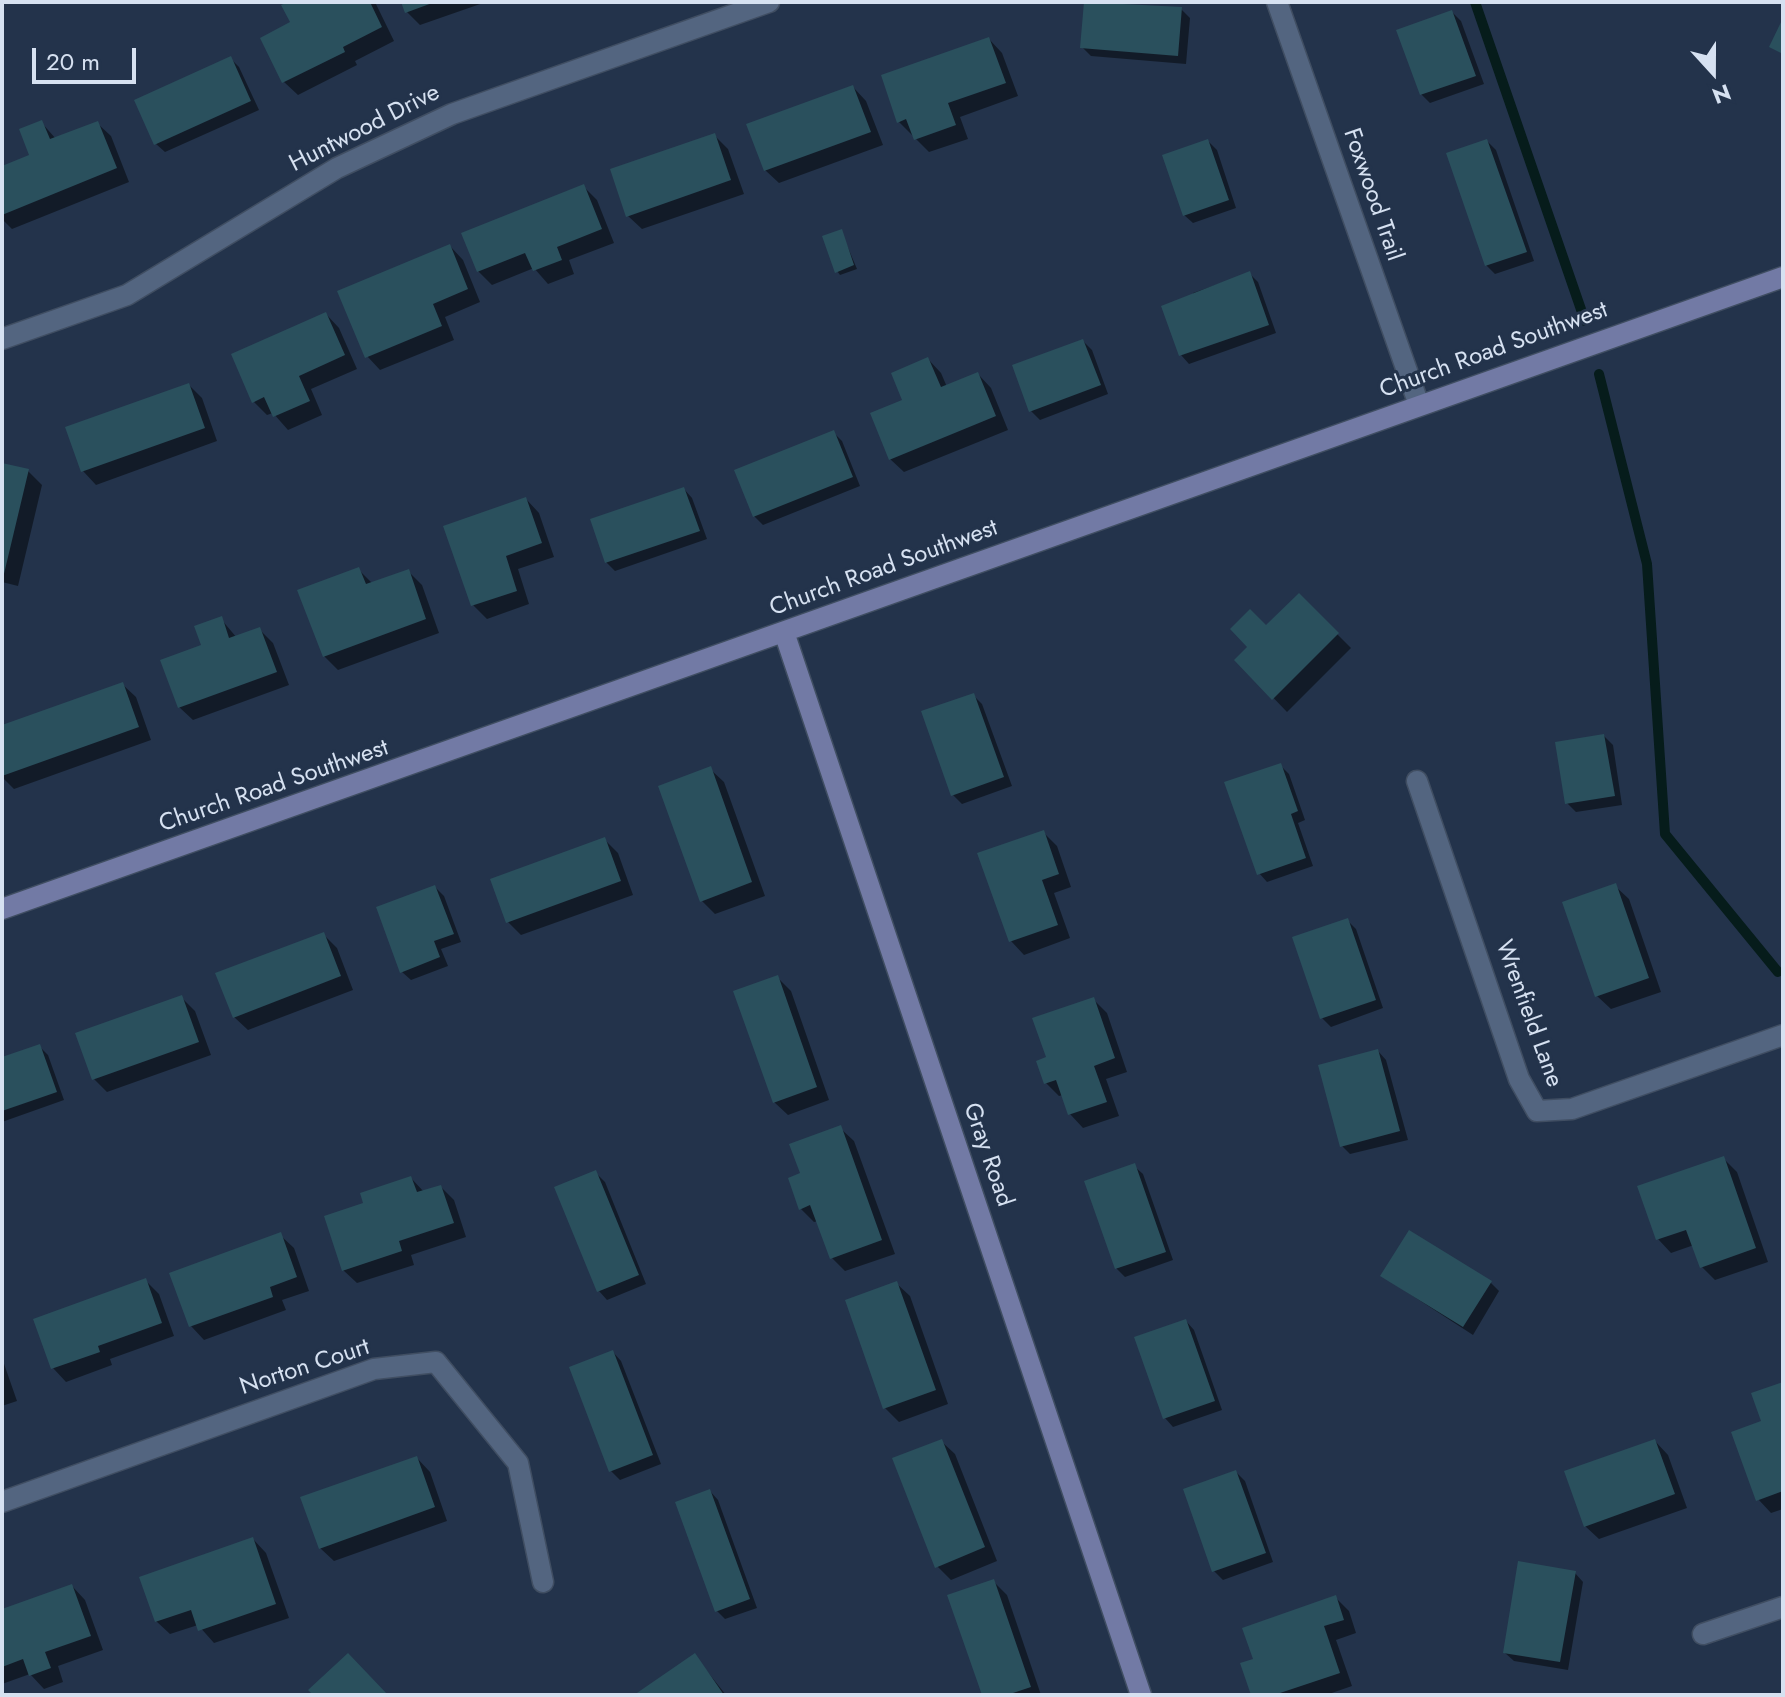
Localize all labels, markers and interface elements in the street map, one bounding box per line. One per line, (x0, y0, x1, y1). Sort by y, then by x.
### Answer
scale bar (36, 32, 140, 82)
north arrow (1673, 32, 1753, 112)
text: 20 m (46, 44, 100, 79)
text: N (1708, 76, 1735, 112)
street label: Huntwood Drive (285, 79, 445, 179)
street label: Foxwood Trail (1336, 125, 1408, 265)
street label: Church Road Southwest (1376, 296, 1612, 406)
street label: Church Road Southwest (766, 514, 1002, 624)
street label: Church Road Southwest (156, 734, 392, 840)
street label: Wrenfield Lane (1488, 937, 1568, 1091)
street label: Gray Road (956, 1099, 1018, 1211)
street label: Norton Court (236, 1333, 374, 1403)

